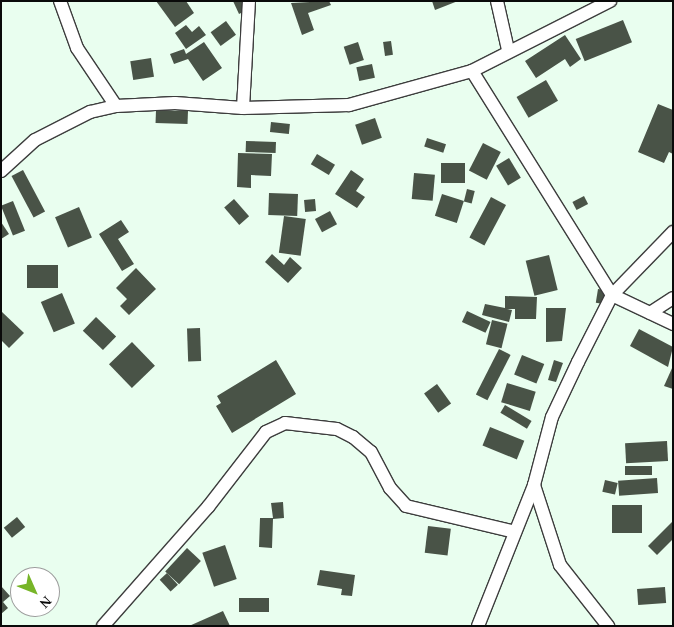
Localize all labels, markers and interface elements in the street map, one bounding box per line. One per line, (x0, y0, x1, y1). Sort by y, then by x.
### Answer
north arrow (10, 567, 60, 617)
text: N (37, 593, 54, 611)

